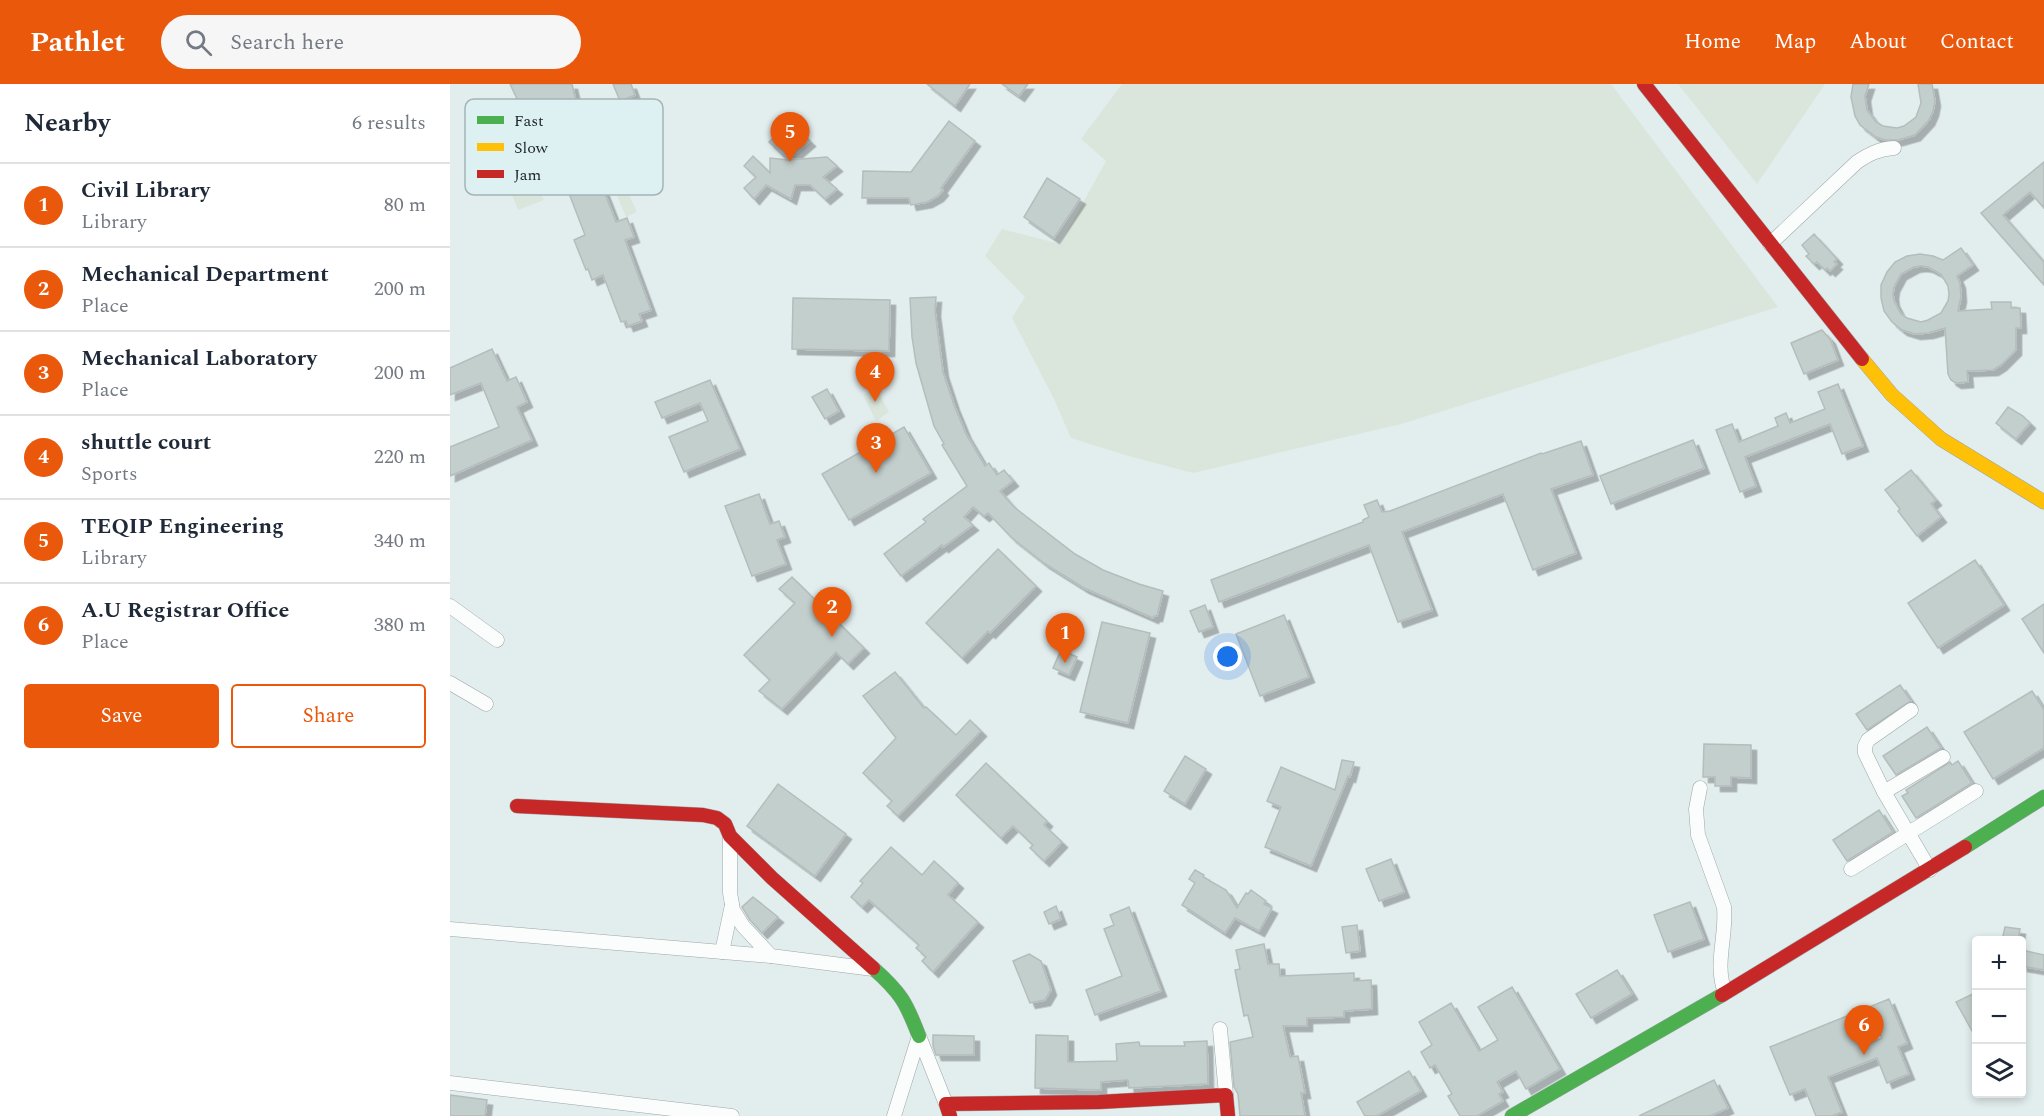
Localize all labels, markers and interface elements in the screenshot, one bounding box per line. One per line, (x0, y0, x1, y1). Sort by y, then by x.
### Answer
search box (161, 15, 581, 69)
text: Pathlet (30, 21, 125, 64)
icon: search (182, 26, 215, 59)
text: Search here (230, 26, 344, 59)
text: Home (1684, 26, 1741, 58)
text: Map (1774, 26, 1816, 58)
text: About (1849, 26, 1907, 58)
text: Contact (1940, 26, 2014, 58)
legend (465, 99, 663, 195)
text: Nearby (24, 103, 110, 143)
text: 6 results (352, 108, 426, 138)
text: Fast (514, 109, 544, 133)
pin: 5 (770, 112, 810, 162)
text: Slow (514, 136, 549, 160)
text: Jam (514, 163, 542, 187)
text: Civil Library (81, 174, 210, 207)
text: 1 (38, 190, 49, 220)
text: 80 m (384, 190, 426, 220)
text: Library (81, 207, 147, 237)
text: Mechanical Department (81, 258, 329, 291)
text: 2 (38, 274, 49, 304)
text: 200 m (374, 274, 426, 304)
text: Place (81, 291, 129, 321)
text: Mechanical Laboratory (81, 342, 317, 375)
pin: 4 (856, 352, 894, 402)
text: 3 (38, 358, 49, 388)
text: 200 m (374, 358, 426, 388)
text: Place (81, 375, 129, 405)
pin: 3 (856, 424, 896, 473)
text: shuttle court (81, 426, 211, 459)
text: 4 (38, 442, 49, 472)
text: 220 m (374, 442, 426, 472)
text: Sports (81, 459, 138, 489)
text: TEQIP Engineering (81, 510, 284, 543)
text: 5 (38, 526, 49, 556)
text: 340 m (374, 526, 426, 556)
text: Library (81, 543, 147, 573)
pin: 2 (812, 588, 851, 637)
text: A.U Registrar Office (81, 594, 289, 627)
text: 6 (38, 610, 49, 640)
text: 380 m (374, 610, 426, 640)
pin: 1 (1046, 614, 1084, 663)
text: Place (81, 627, 129, 657)
your location (1213, 642, 1242, 671)
button: Save (24, 684, 219, 748)
button: Share (231, 684, 426, 748)
map controls (1972, 936, 2026, 1098)
button: + (1972, 936, 2026, 990)
button: − (1972, 990, 2026, 1044)
pin: 6 (1844, 1006, 1884, 1055)
button: layers (1972, 1044, 2026, 1098)

